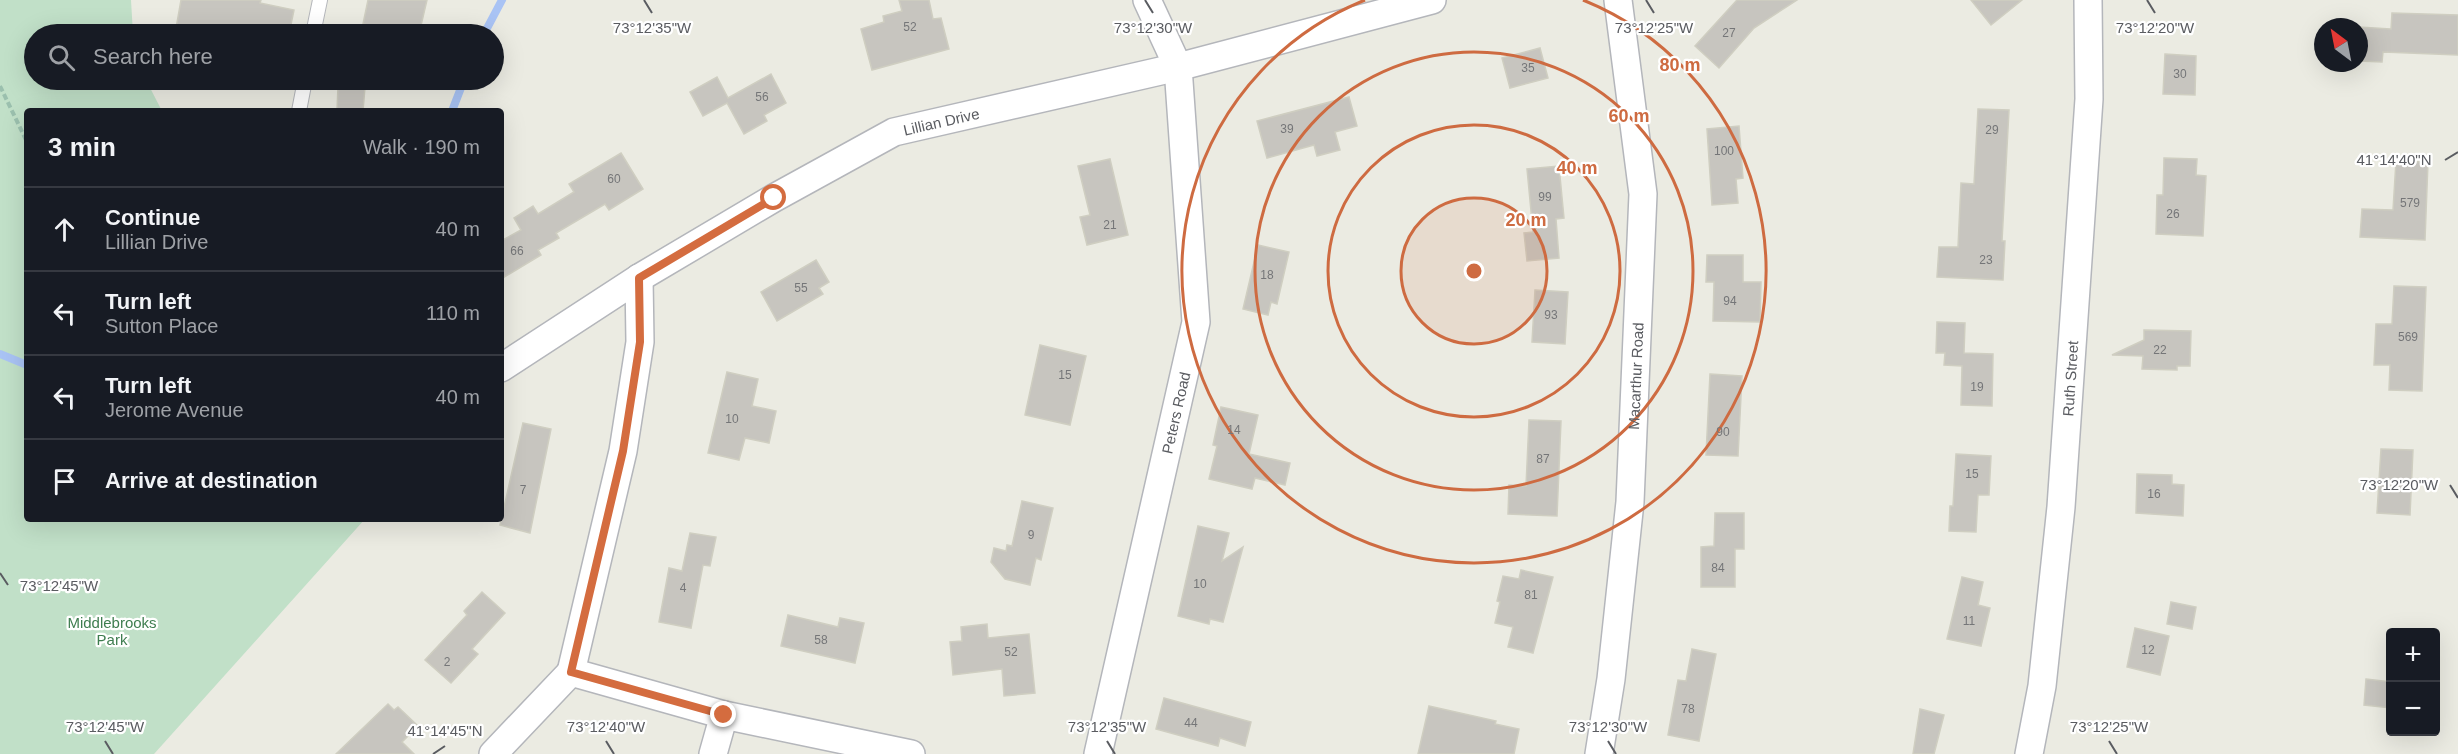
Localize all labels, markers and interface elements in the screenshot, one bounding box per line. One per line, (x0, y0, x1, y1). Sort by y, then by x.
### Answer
north arrow (2314, 18, 2368, 72)
text: 73°12'35"W (613, 19, 692, 36)
text: 73°12'30"W (1114, 19, 1193, 36)
text: 73°12'25"W (1615, 19, 1694, 36)
text: 73°12'20"W (2116, 19, 2195, 36)
house number: 52 (903, 20, 917, 34)
search box (24, 24, 504, 90)
house number: 27 (1722, 26, 1736, 40)
icon: search (45, 41, 78, 74)
text: Search here (93, 44, 213, 69)
text: 80 m (1659, 55, 1701, 75)
house number: 35 (1521, 61, 1535, 75)
house number: 30 (2173, 67, 2187, 81)
house number: 56 (755, 90, 769, 104)
street label: Lillian Drive (901, 104, 981, 138)
text: 60 m (1608, 106, 1650, 126)
house number: 39 (1280, 122, 1294, 136)
house number: 29 (1985, 123, 1999, 137)
text: 3 min (48, 132, 116, 162)
text: Walk · 190 m (363, 136, 480, 158)
house number: 100 (1714, 144, 1734, 158)
text: 41°14'40"N (2356, 151, 2432, 168)
text: 40 m (1556, 158, 1598, 178)
house number: 60 (607, 172, 621, 186)
route start (760, 184, 786, 210)
house number: 99 (1538, 190, 1552, 204)
house number: 579 (2400, 196, 2420, 210)
text: Continue (105, 205, 200, 230)
house number: 26 (2166, 207, 2180, 221)
text: 20 m (1505, 210, 1547, 230)
icon: ahead (48, 213, 81, 246)
text: 40 m (436, 218, 480, 240)
house number: 21 (1103, 218, 1117, 232)
text: Lillian Drive (105, 231, 208, 253)
house number: 66 (510, 244, 524, 258)
house number: 23 (1979, 253, 1993, 267)
centre of rings (1464, 261, 1484, 281)
house number: 18 (1260, 268, 1274, 282)
house number: 55 (794, 281, 808, 295)
text: Turn left (105, 289, 191, 314)
house number: 94 (1723, 294, 1737, 308)
icon: left (48, 297, 81, 330)
text: 110 m (426, 302, 480, 324)
house number: 93 (1544, 308, 1558, 322)
text: Sutton Place (105, 315, 218, 337)
street label: Macarthur Road (1625, 322, 1646, 430)
house number: 569 (2398, 330, 2418, 344)
street label: Ruth Street (2059, 339, 2081, 417)
house number: 22 (2153, 343, 2167, 357)
house number: 15 (1058, 368, 1072, 382)
street label: Peters Road (1158, 370, 1193, 455)
text: Turn left (105, 373, 191, 398)
house number: 19 (1970, 380, 1984, 394)
icon: left (48, 381, 81, 414)
text: 40 m (436, 386, 480, 408)
text: Jerome Avenue (105, 399, 244, 421)
house number: 10 (725, 412, 739, 426)
house number: 14 (1227, 423, 1241, 437)
house number: 90 (1716, 425, 1730, 439)
house number: 87 (1536, 452, 1550, 466)
icon: arrive (48, 465, 81, 498)
house number: 15 (1965, 467, 1979, 481)
text: Arrive at destination (105, 468, 318, 493)
text: 73°12'20"W (2360, 476, 2439, 493)
house number: 7 (520, 483, 527, 497)
house number: 16 (2147, 487, 2161, 501)
house number: 9 (1028, 528, 1035, 542)
house number: 84 (1711, 561, 1725, 575)
text: 73°12'45"W (20, 577, 99, 594)
house number: 10 (1193, 577, 1207, 591)
house number: 4 (680, 581, 687, 595)
house number: 81 (1524, 588, 1538, 602)
park label: Middlebrooks Park (67, 614, 157, 648)
house number: 11 (1963, 614, 1976, 628)
map controls (2386, 628, 2440, 736)
button: + (2386, 628, 2440, 682)
house number: 58 (814, 633, 828, 647)
house number: 12 (2141, 643, 2155, 657)
house number: 52 (1004, 645, 1018, 659)
house number: 2 (444, 655, 451, 669)
button: − (2386, 682, 2440, 736)
route end (710, 701, 736, 727)
house number: 78 (1681, 702, 1695, 716)
house number: 44 (1184, 716, 1198, 730)
text: 73°12'45"W (66, 718, 145, 735)
text: 73°12'40"W (567, 718, 646, 735)
text: 73°12'35"W (1068, 718, 1147, 735)
text: 73°12'30"W (1569, 718, 1648, 735)
text: 73°12'25"W (2070, 718, 2149, 735)
text: 41°14'45"N (407, 722, 483, 739)

